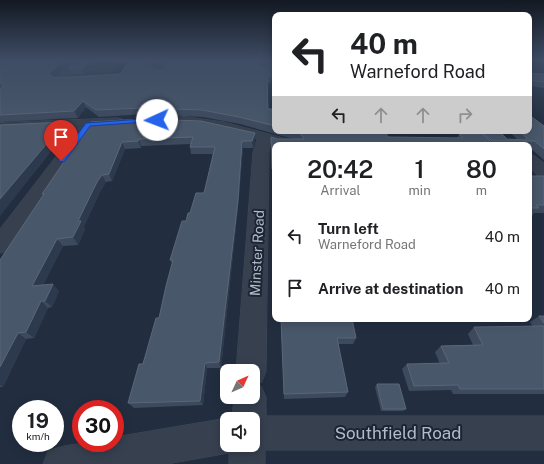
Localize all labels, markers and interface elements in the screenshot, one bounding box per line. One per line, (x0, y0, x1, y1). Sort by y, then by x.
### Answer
text: 40 m (350, 27, 418, 60)
icon: left (284, 28, 336, 80)
text: Warneford Road (350, 61, 485, 82)
position arrow (136, 99, 178, 141)
icon: left (328, 104, 350, 126)
icon: ahead (370, 104, 392, 126)
icon: ahead (412, 104, 434, 126)
icon: right (454, 104, 476, 126)
pin (44, 120, 78, 161)
icon: arrive (50, 126, 72, 148)
text: 20:42 (307, 155, 373, 183)
text: 1 (415, 155, 425, 183)
text: 80 (466, 155, 497, 183)
text: Arrival (320, 183, 360, 198)
text: min (409, 183, 431, 198)
text: m (476, 183, 487, 198)
street label: Minster Road (247, 210, 267, 296)
text: Turn left (318, 220, 379, 237)
icon: left (284, 225, 306, 247)
text: 40 m (485, 228, 520, 245)
text: Warneford Road (318, 237, 416, 252)
icon: arrive (284, 277, 306, 299)
text: Arrive at destination (318, 280, 463, 297)
text: 40 m (485, 280, 520, 297)
north arrow (220, 364, 260, 404)
map controls (220, 364, 260, 452)
speed limit sign: 30 (72, 400, 124, 452)
text: 19 (27, 409, 49, 433)
button: sound (220, 412, 260, 452)
street label: Southfield Road (335, 423, 461, 443)
text: km/h (26, 430, 50, 442)

